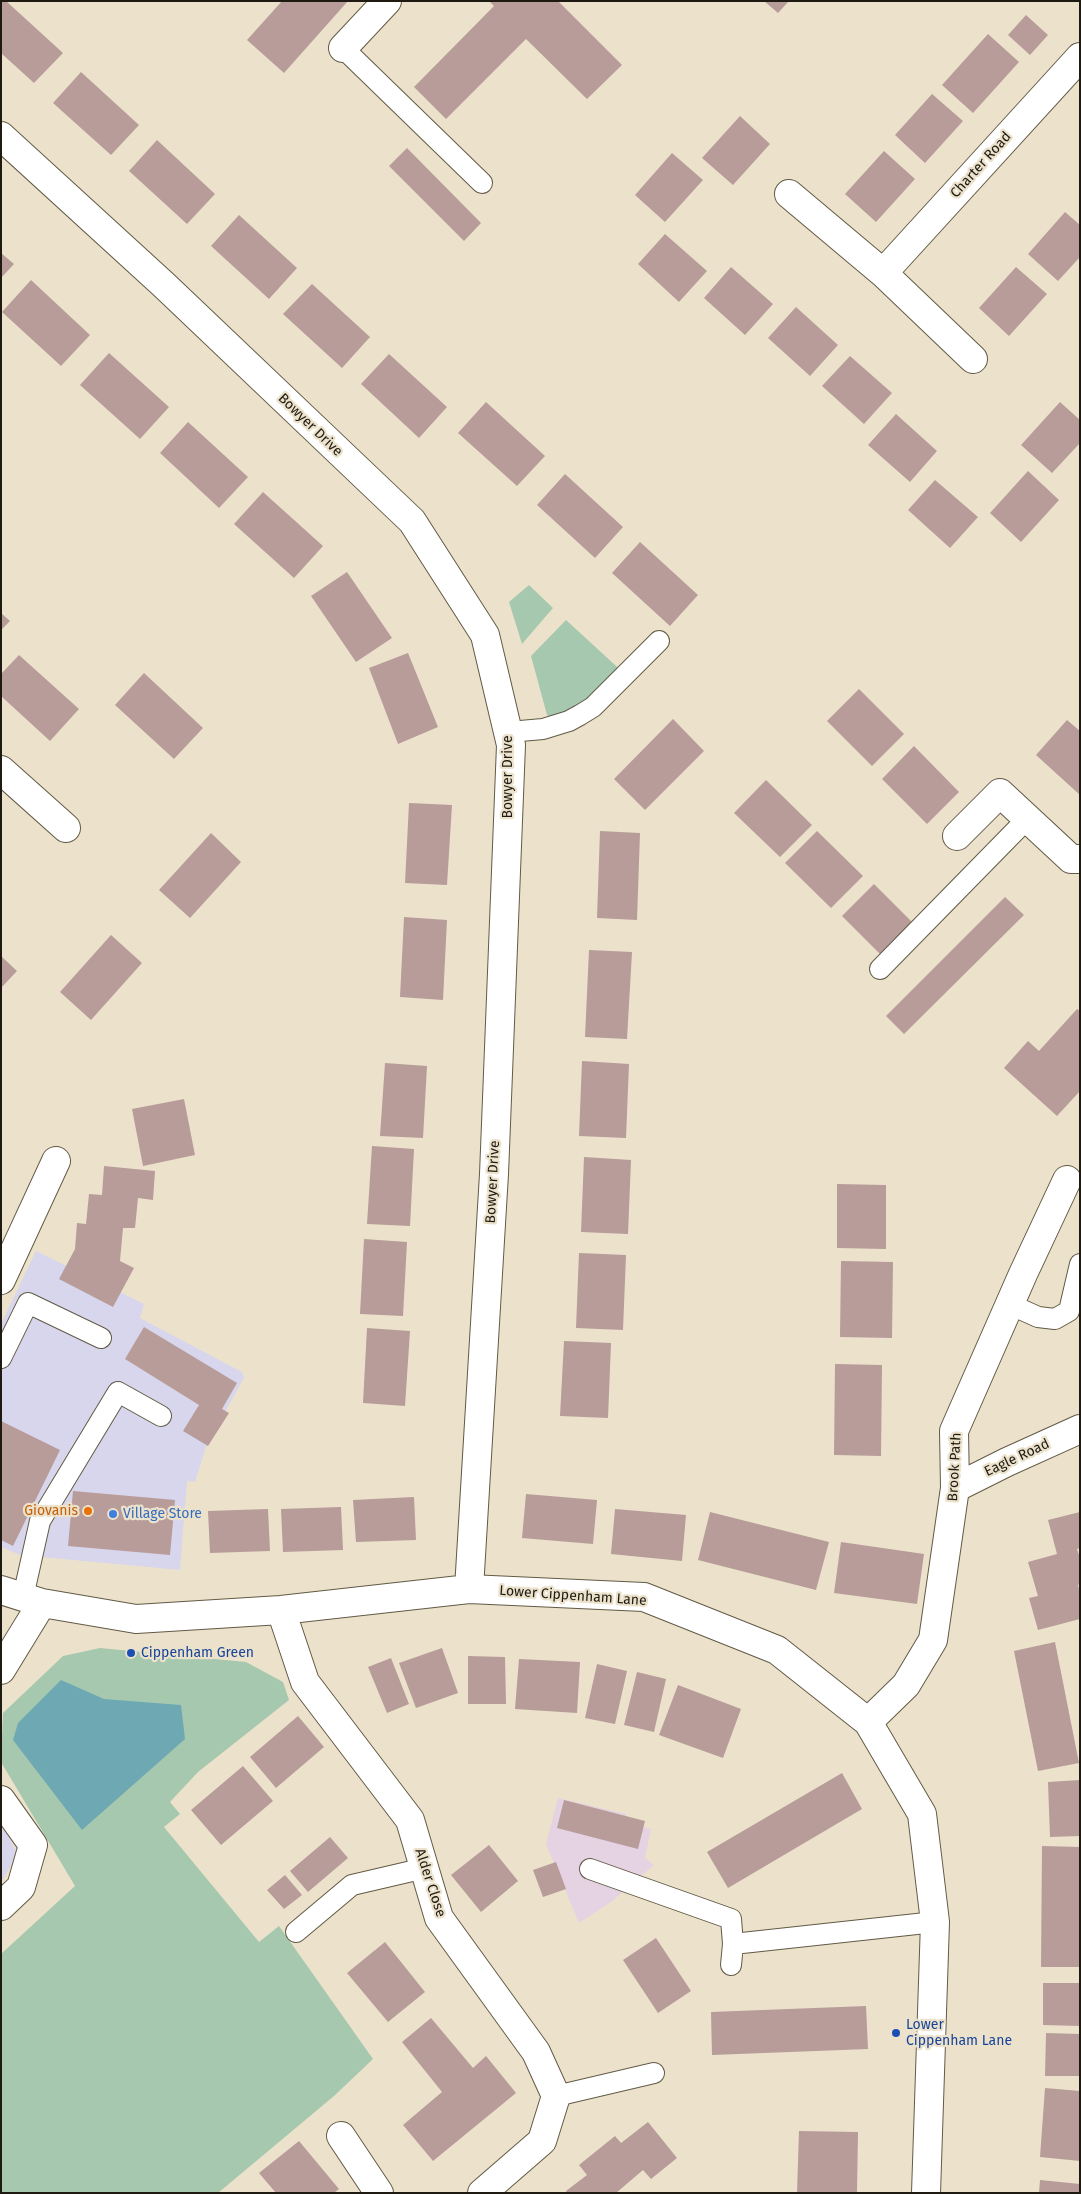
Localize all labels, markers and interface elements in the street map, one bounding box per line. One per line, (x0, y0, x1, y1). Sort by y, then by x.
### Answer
street label: Charter Road (947, 129, 1015, 201)
street label: Bowyer Drive (274, 390, 346, 460)
street label: Bowyer Drive (500, 735, 516, 819)
street label: Bowyer Drive (482, 1140, 504, 1224)
street label: Brook Path (945, 1432, 965, 1502)
street label: Eagle Road (982, 1436, 1052, 1480)
place label: Giovanis (24, 1503, 78, 1519)
marker: Giovanis (82, 1505, 94, 1517)
place label: Village Store (123, 1506, 202, 1522)
marker: Village Store (107, 1508, 119, 1520)
street label: Lower Cippenham Lane (499, 1582, 647, 1610)
place label: Cippenham Green (141, 1645, 254, 1661)
marker: Cippenham Green (125, 1647, 137, 1659)
street label: Alder Close (411, 1847, 449, 1919)
place label: Lower Cippenham Lane (906, 2017, 1012, 2050)
marker: Lower Cippenham Lane (890, 2027, 902, 2039)

